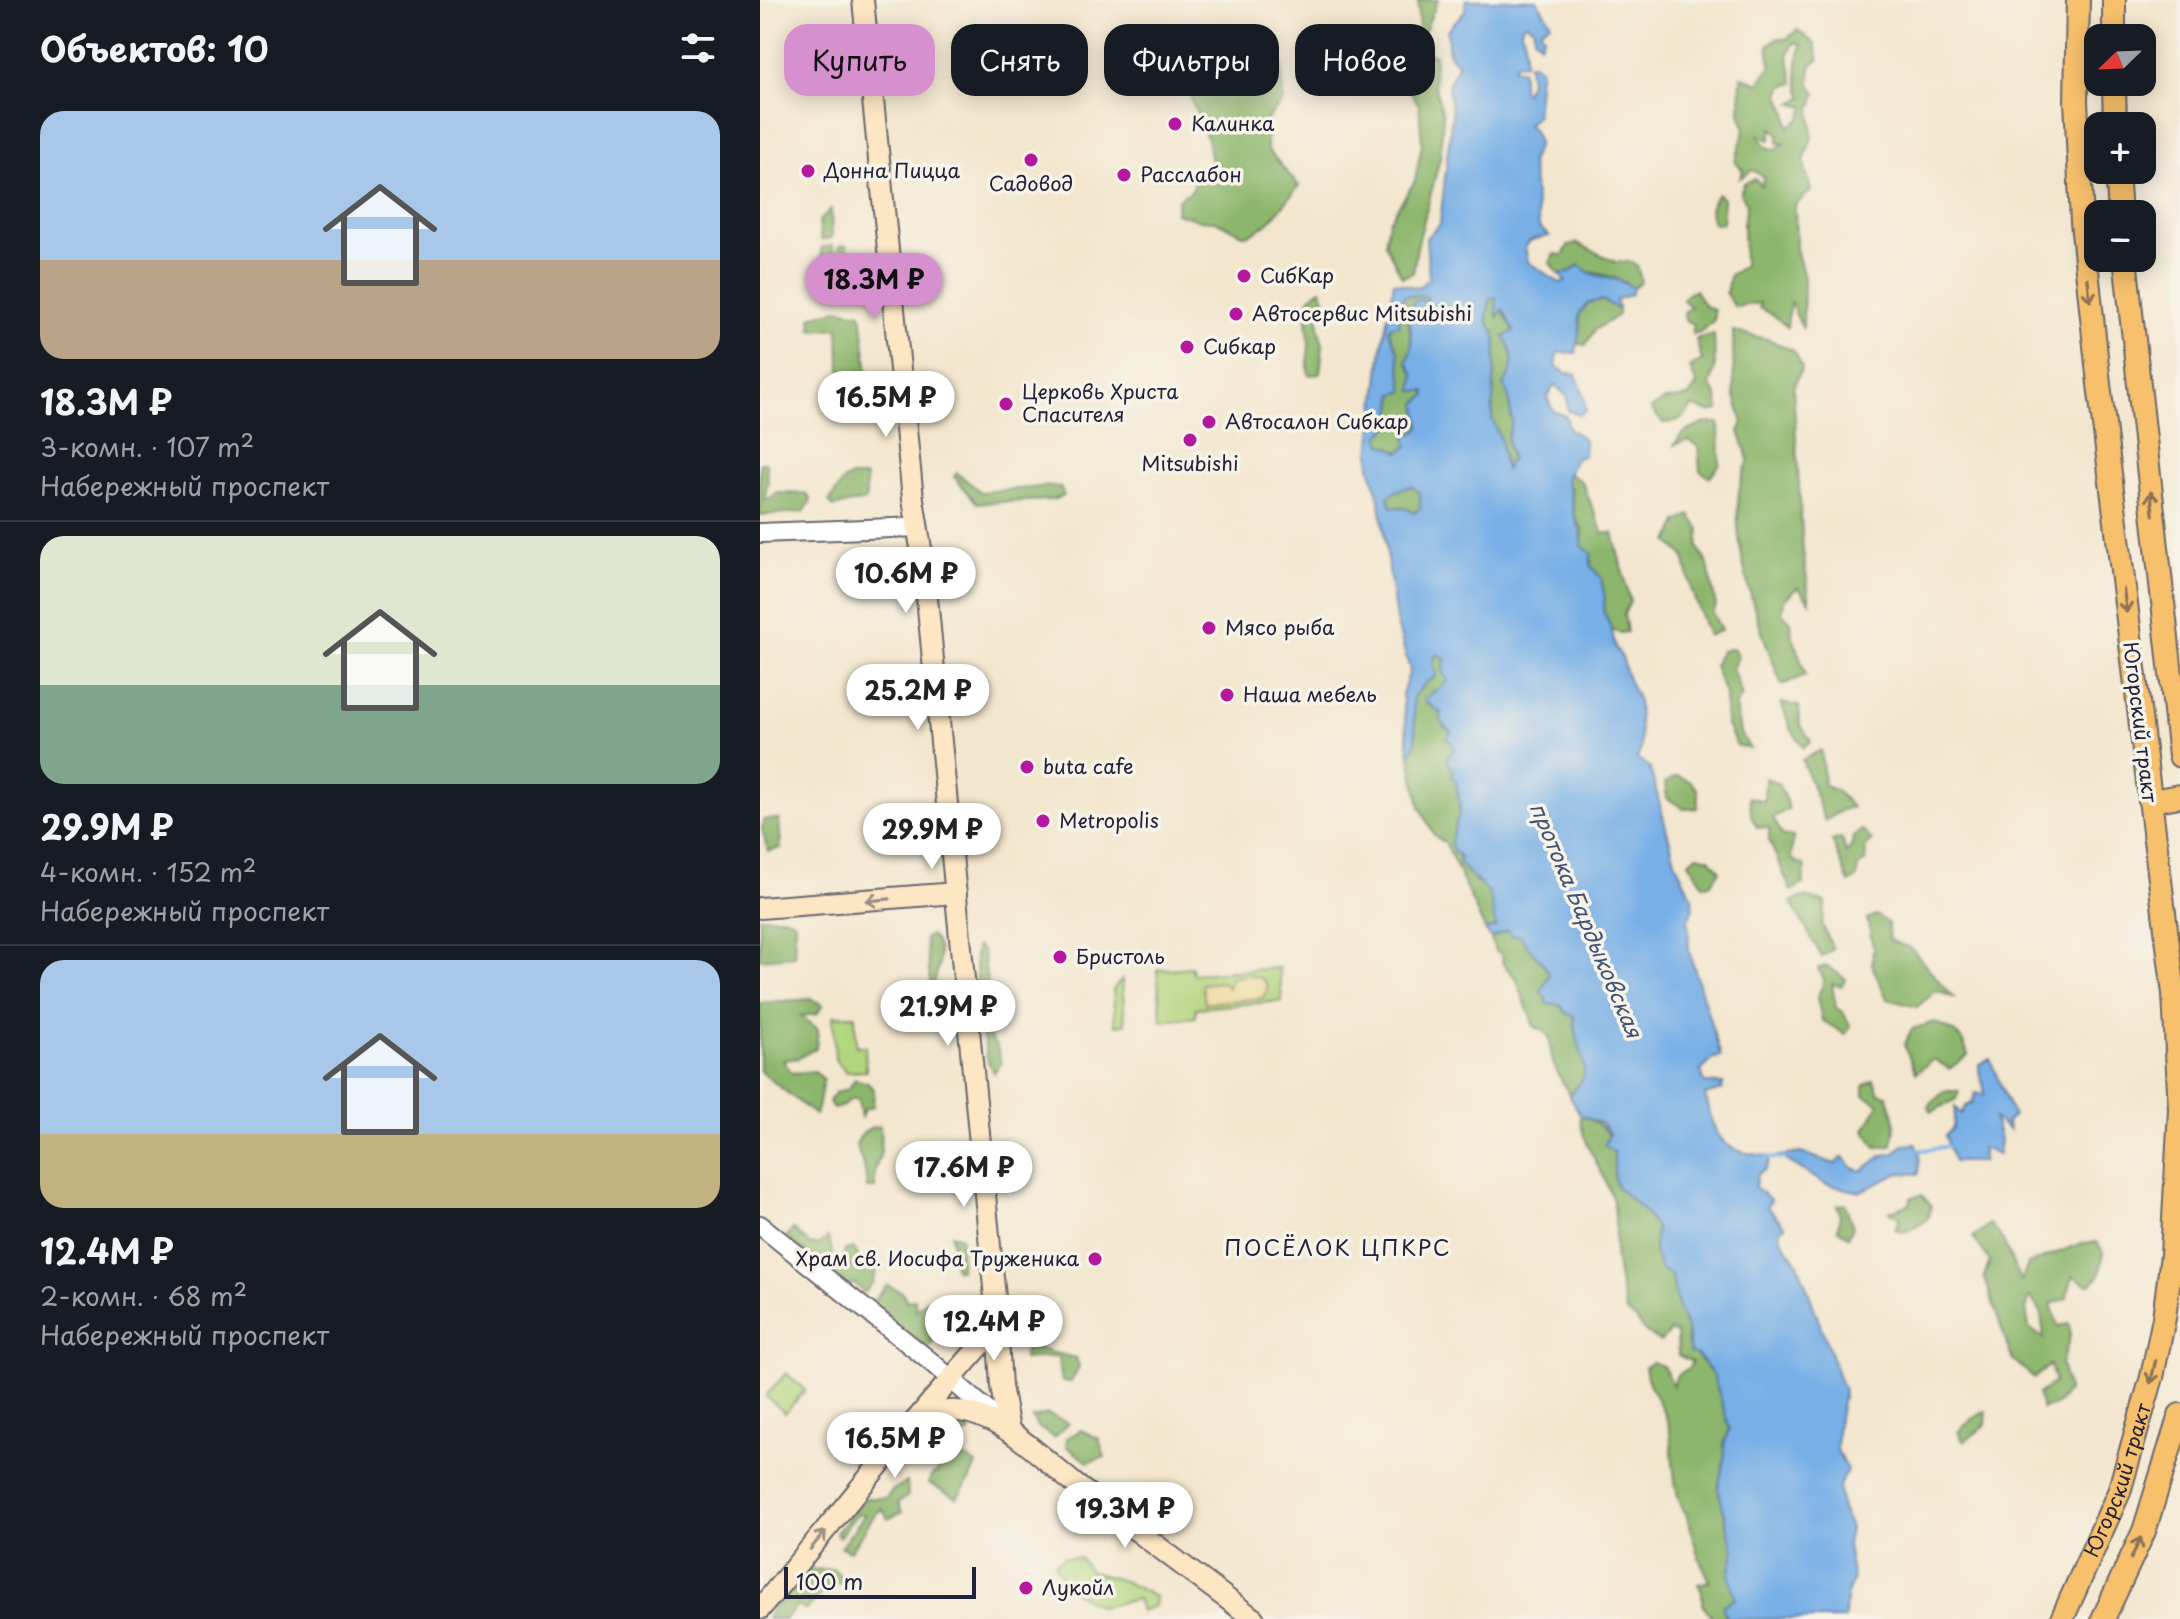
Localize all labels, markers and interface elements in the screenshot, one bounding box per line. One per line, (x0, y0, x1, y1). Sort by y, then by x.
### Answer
text: Объектов: 10 (40, 22, 268, 74)
chip: Купить (784, 24, 935, 96)
chip: Снять (951, 24, 1088, 96)
chip: Фильтры (1104, 24, 1279, 96)
chip: Новое (1295, 24, 1435, 96)
north arrow (2084, 24, 2156, 96)
map controls (2084, 24, 2156, 272)
icon: filters (676, 26, 720, 70)
place label: Калинка (1191, 108, 1275, 138)
button: + (2084, 112, 2156, 184)
marker: Калинка (1166, 115, 1184, 133)
marker: Садовод (1022, 151, 1040, 169)
place label: Донна Пицца (823, 155, 961, 185)
place label: Расслабон (1140, 159, 1242, 189)
marker: Донна Пицца (799, 162, 817, 180)
icon: home (308, 163, 452, 307)
marker: Расслабон (1115, 166, 1133, 184)
place label: Садовод (989, 168, 1073, 198)
button: − (2084, 200, 2156, 272)
pin: 18.3M ₽ (800, 253, 948, 321)
text: 18.3M ₽ (823, 259, 925, 298)
place label: СибКар (1260, 260, 1334, 290)
marker: СибКар (1235, 267, 1253, 285)
one-way arrow (2082, 276, 2097, 303)
place label: Автосервис Mitsubishi (1252, 298, 1472, 328)
marker: Автосервис Mitsubishi (1227, 305, 1245, 323)
place label: Сибкар (1203, 331, 1276, 361)
marker: Сибкар (1178, 338, 1196, 356)
pin: 16.5M ₽ (812, 371, 960, 439)
text: 18.3M ₽ (40, 375, 172, 427)
place label: Церковь Христа Спасителя (1022, 376, 1179, 429)
text: 16.5M ₽ (836, 377, 936, 416)
marker: Церковь Христа Спасителя (997, 395, 1015, 413)
place label: Автосалон Сибкар (1225, 406, 1409, 436)
marker: Автосалон Сибкар (1200, 413, 1218, 431)
text: 3-комн. · 107 m² (40, 427, 254, 466)
marker: Mitsubishi (1181, 431, 1199, 449)
place label: Mitsubishi (1142, 448, 1238, 478)
text: Набережный проспект (40, 466, 329, 505)
one-way arrow (2145, 490, 2160, 517)
pin: 10.6M ₽ (832, 547, 980, 615)
text: 10.6M ₽ (854, 553, 958, 592)
one-way arrow (2117, 587, 2132, 614)
icon: home (308, 588, 452, 732)
place label: Мясо рыба (1225, 612, 1335, 642)
marker: Мясо рыба (1200, 619, 1218, 637)
street label: Югорский тракт (2116, 640, 2166, 804)
pin: 25.2M ₽ (844, 664, 992, 732)
text: 25.2M ₽ (864, 670, 972, 709)
place label: Наша мебель (1243, 679, 1377, 709)
marker: Наша мебель (1218, 686, 1236, 704)
place label: buta cafe (1043, 751, 1134, 781)
marker: buta cafe (1018, 758, 1036, 776)
water label: протока Бардыковская (1523, 796, 1652, 1043)
text: 29.9M ₽ (40, 800, 173, 852)
pin: 29.9M ₽ (858, 803, 1006, 871)
place label: Metropolis (1059, 805, 1159, 835)
text: 29.9M ₽ (881, 809, 983, 848)
marker: Metropolis (1034, 812, 1052, 830)
text: 4-комн. · 152 m² (40, 852, 256, 891)
text: Набережный проспект (40, 891, 329, 930)
one-way arrow (865, 892, 892, 907)
place label: Бристоль (1076, 941, 1165, 971)
marker: Бристоль (1051, 948, 1069, 966)
pin: 21.9M ₽ (874, 980, 1022, 1048)
text: 21.9M ₽ (898, 986, 998, 1025)
icon: home (308, 1012, 452, 1156)
pin: 17.6M ₽ (890, 1141, 1038, 1209)
text: 17.6M ₽ (913, 1147, 1015, 1186)
text: 12.4M ₽ (40, 1224, 174, 1276)
district label: ПОСЁЛОК ЦПКРС (1224, 1230, 1452, 1263)
place label: Храм св. Иосифа Труженика (796, 1243, 1079, 1273)
marker: Храм св. Иосифа Труженика (1086, 1250, 1104, 1268)
text: 2-комн. · 68 m² (40, 1276, 247, 1315)
pin: 12.4M ₽ (920, 1295, 1068, 1363)
text: 12.4M ₽ (943, 1301, 1045, 1340)
text: Набережный проспект (40, 1315, 329, 1354)
one-way arrow (2145, 1359, 2160, 1384)
street label: Югорский тракт (2076, 1399, 2158, 1562)
pin: 16.5M ₽ (821, 1412, 969, 1480)
text: 16.5M ₽ (845, 1418, 945, 1457)
pin: 19.3M ₽ (1051, 1482, 1199, 1550)
text: 19.3M ₽ (1075, 1488, 1175, 1527)
one-way arrow (809, 1530, 827, 1550)
one-way arrow (2129, 1537, 2144, 1561)
scale bar (784, 1563, 976, 1599)
text: 100 m (796, 1564, 863, 1597)
place label: Лукойл (1042, 1572, 1114, 1602)
marker: Лукойл (1017, 1579, 1035, 1597)

